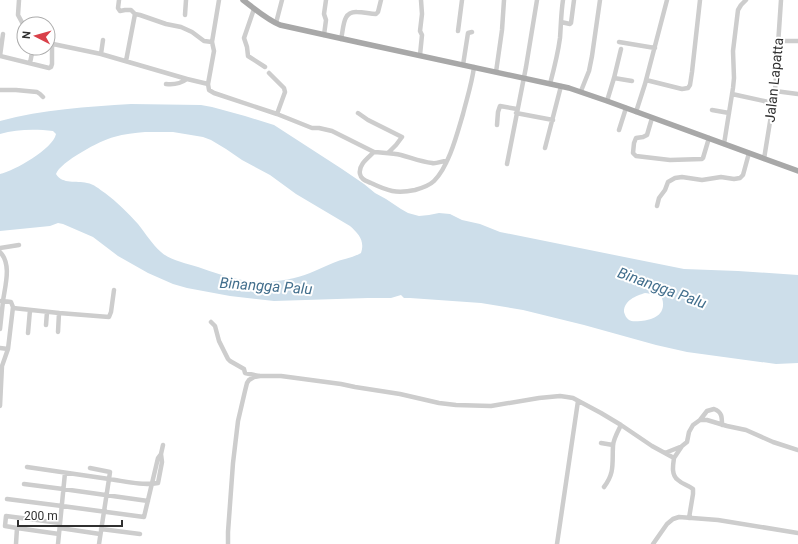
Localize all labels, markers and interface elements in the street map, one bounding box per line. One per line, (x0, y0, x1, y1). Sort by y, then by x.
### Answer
north arrow (16, 16, 56, 56)
text: N (20, 30, 33, 40)
street label: Jalan Lapatta (762, 37, 786, 123)
water label: Binangga Palu (615, 264, 709, 312)
water label: Binangga Palu (219, 274, 313, 298)
scale bar (18, 502, 122, 528)
text: 200 m (24, 509, 58, 523)

